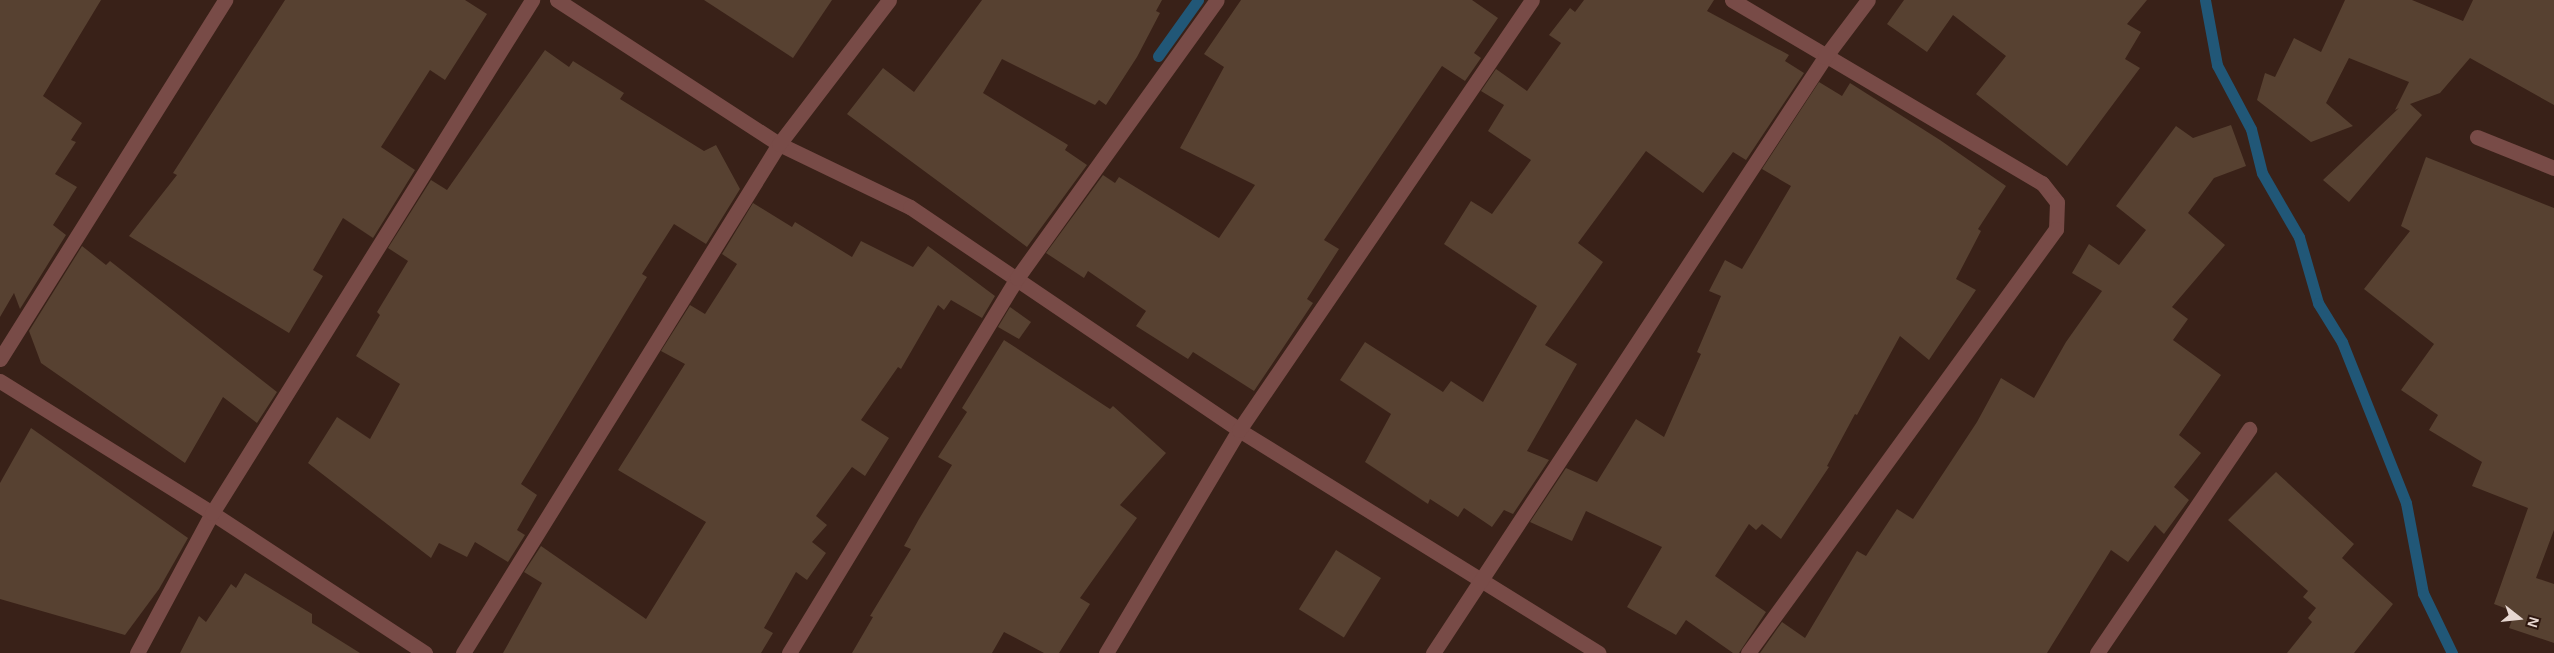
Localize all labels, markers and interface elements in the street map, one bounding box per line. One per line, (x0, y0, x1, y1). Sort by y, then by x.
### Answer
north arrow (2494, 593, 2544, 643)
text: N (2524, 615, 2543, 629)

